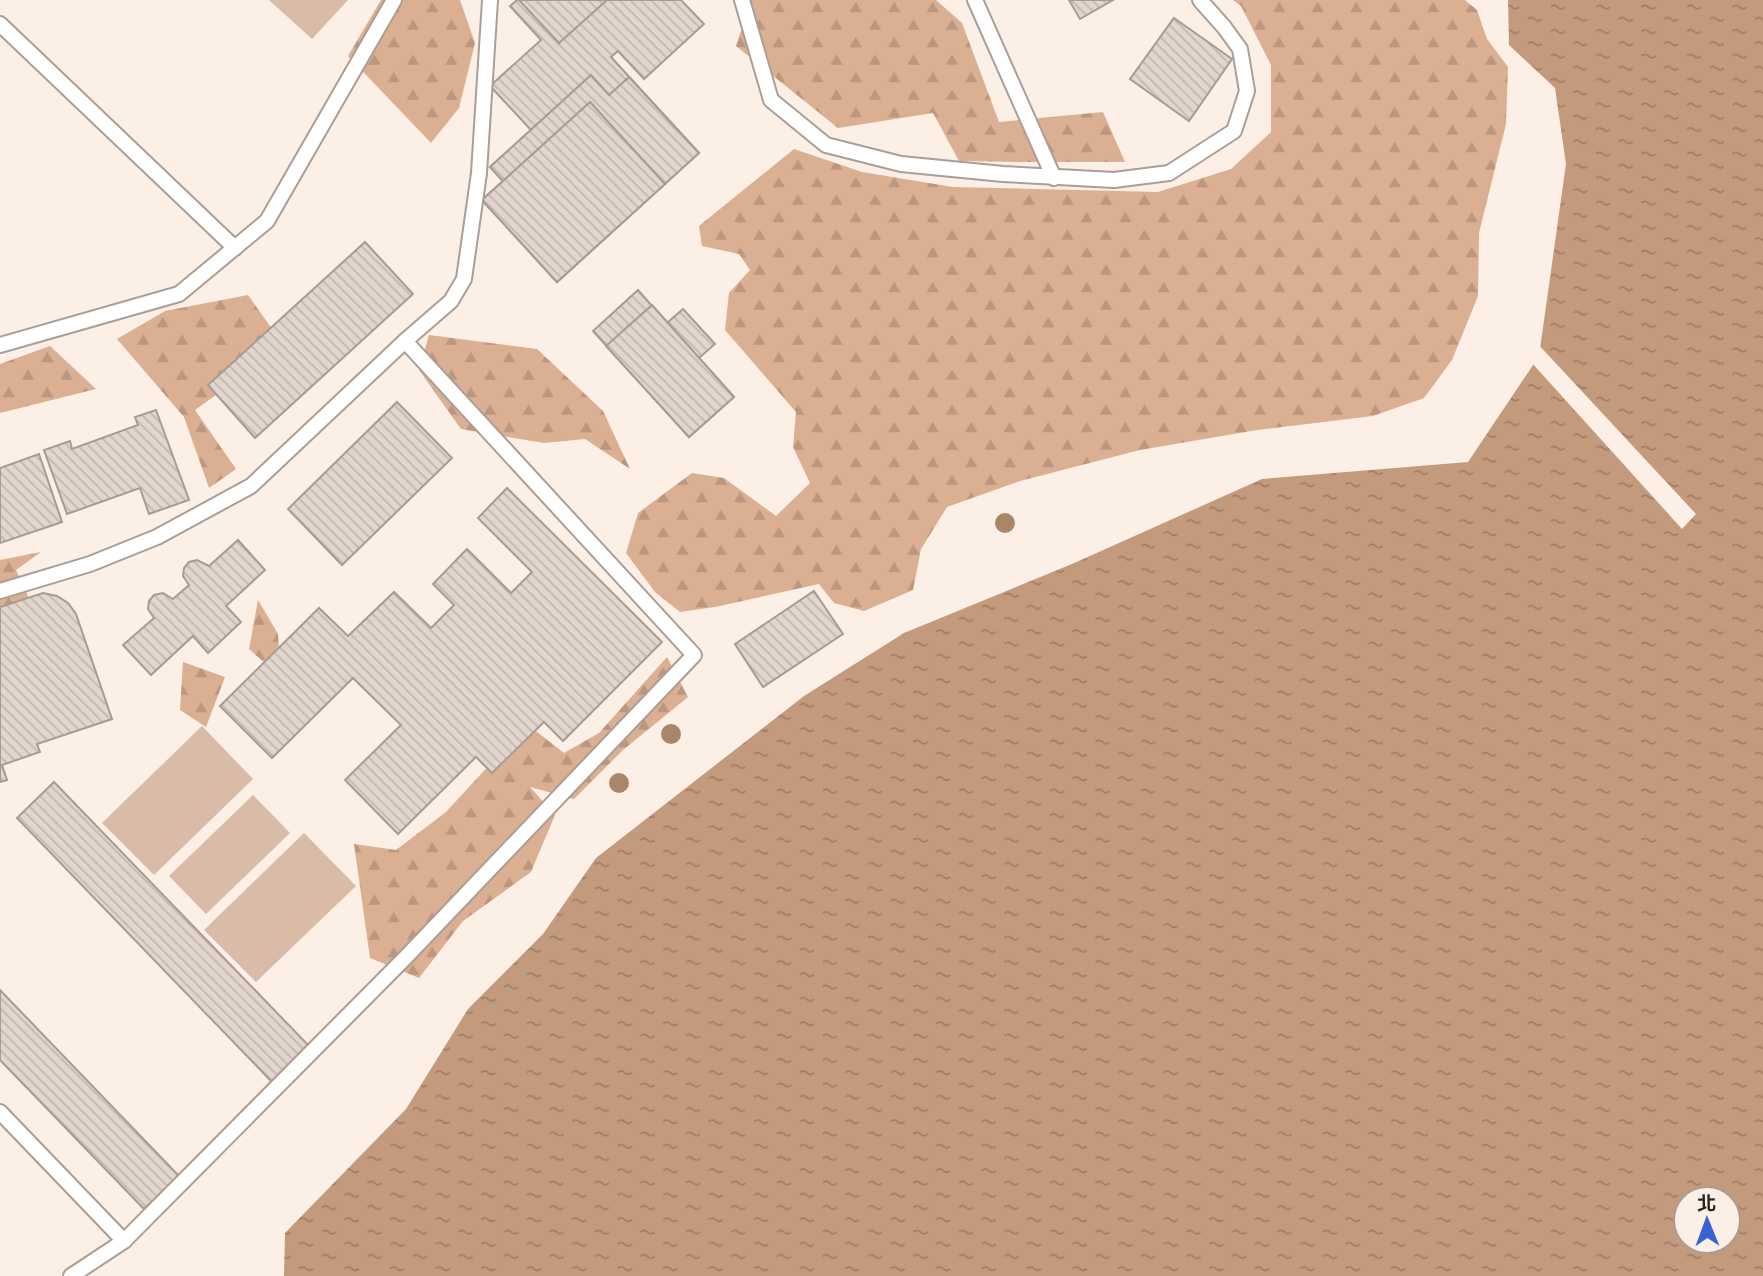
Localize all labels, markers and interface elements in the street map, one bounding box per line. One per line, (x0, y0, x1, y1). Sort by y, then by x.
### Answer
north arrow (1672, 1185, 1742, 1255)
text: 北 (1697, 1192, 1716, 1214)

